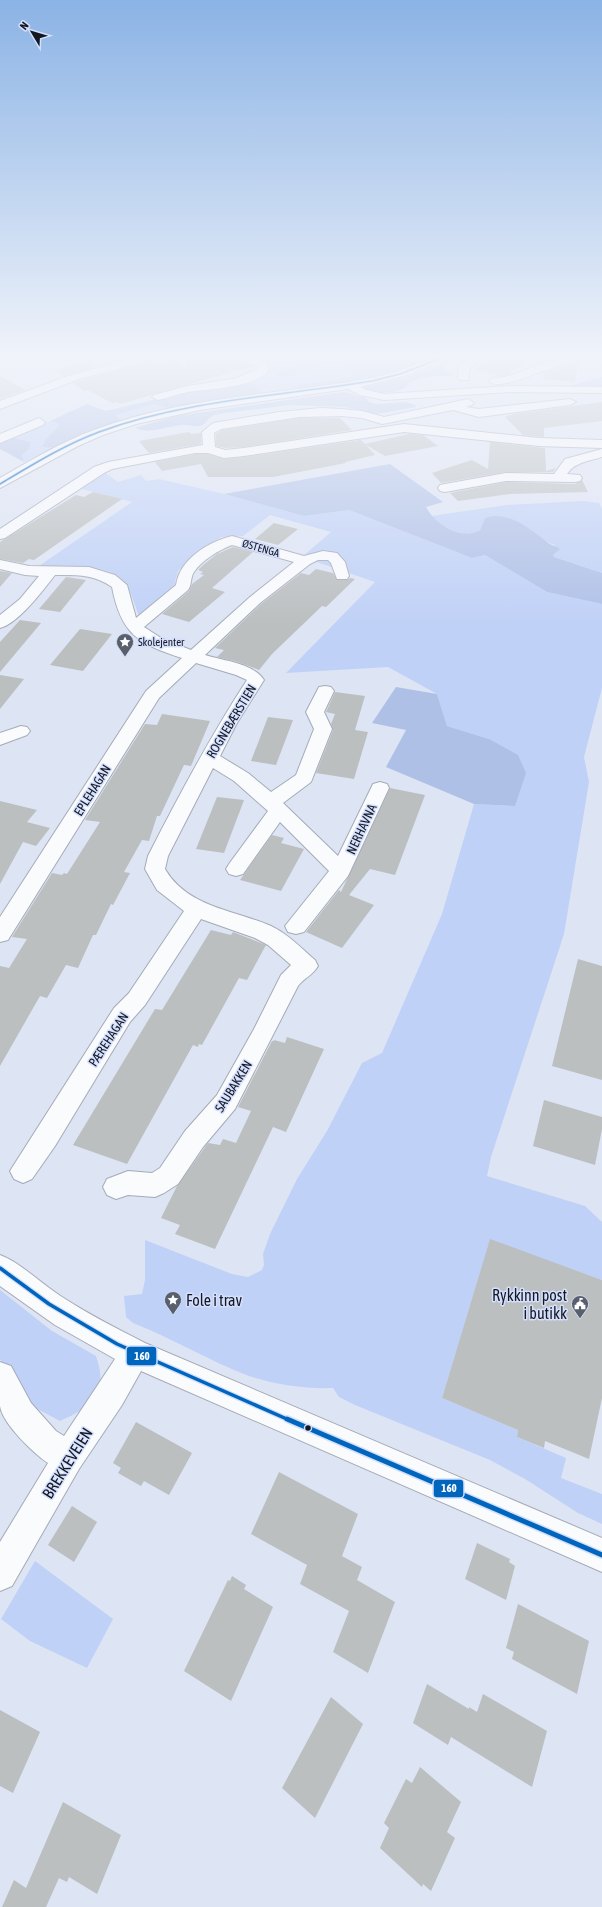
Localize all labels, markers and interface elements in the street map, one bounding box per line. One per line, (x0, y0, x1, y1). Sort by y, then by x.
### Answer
north arrow (12, 12, 52, 52)
text: N (17, 20, 31, 32)
street label: ØSTENGA (241, 537, 282, 559)
place icon: Skolejenter (115, 632, 135, 657)
place label: Skolejenter (138, 636, 185, 648)
street label: ROGNEBÆRSTIEN (204, 682, 259, 761)
street label: EPLEHAGAN (71, 762, 114, 819)
street label: NERHAVNA (343, 801, 380, 857)
street label: PÆREHAGAN (85, 1010, 131, 1069)
street label: SAUBAKKEN (212, 1058, 255, 1115)
place label: Rykkinn post i butikk (492, 1286, 567, 1322)
place icon: Fole i trav (163, 1290, 183, 1315)
place label: Fole i trav (186, 1291, 243, 1309)
public building icon: Rykkinn post i butikk (570, 1294, 590, 1319)
line badge: 160 (126, 1346, 157, 1366)
text: 160 (134, 1350, 150, 1362)
unlabelled marker (303, 1423, 313, 1433)
street label: BREKKEVEIEN (38, 1424, 96, 1502)
line badge: 160 (433, 1479, 464, 1498)
text: 160 (441, 1482, 457, 1494)

